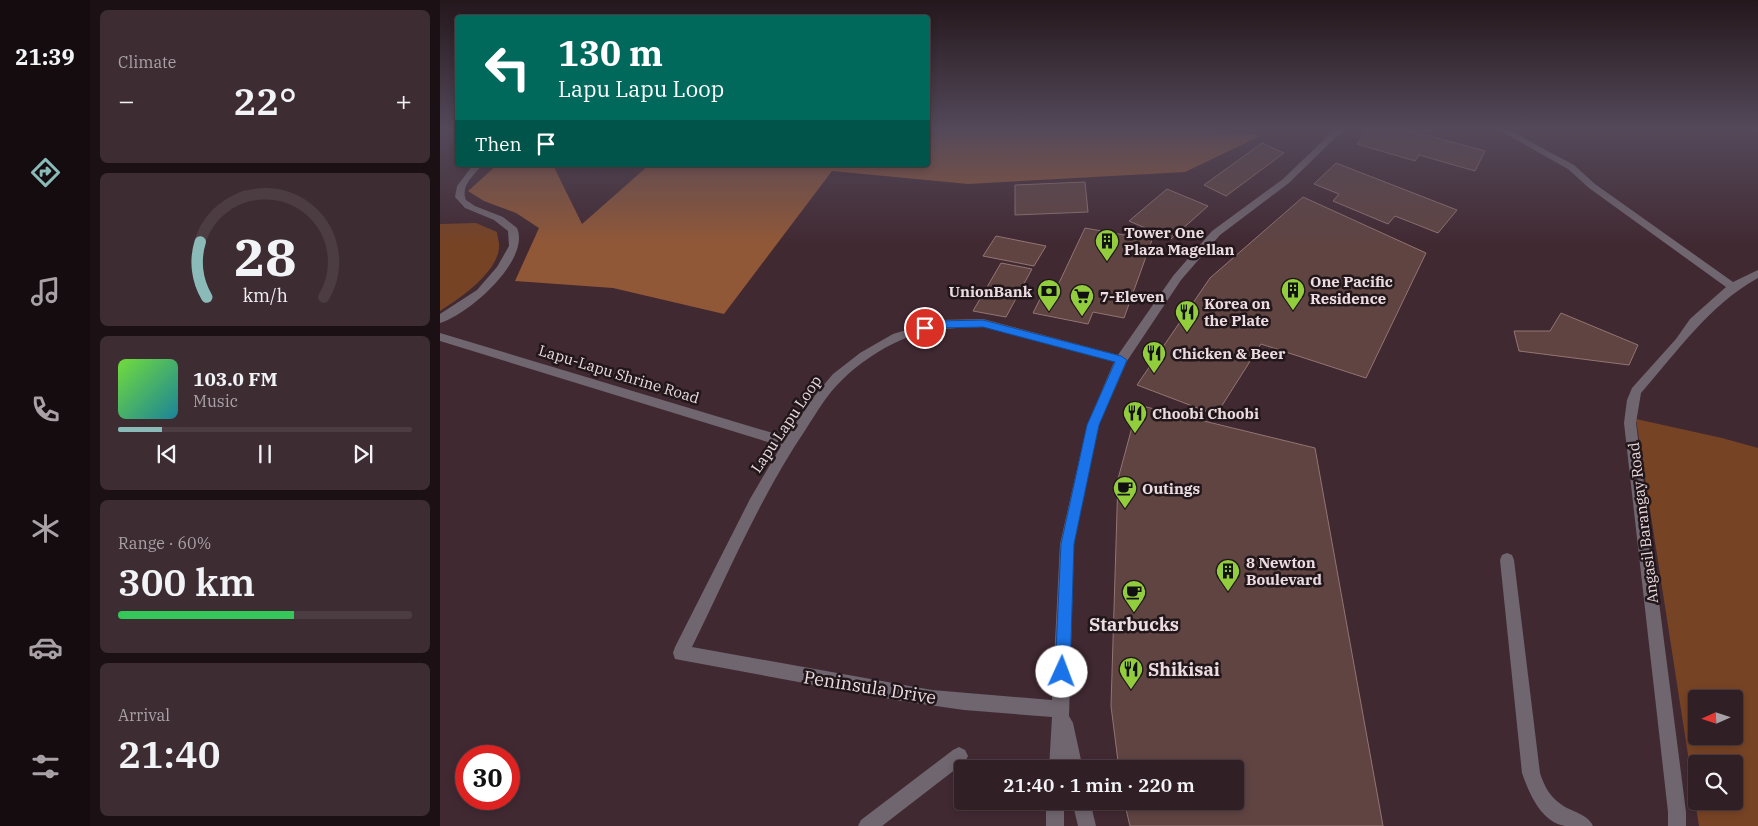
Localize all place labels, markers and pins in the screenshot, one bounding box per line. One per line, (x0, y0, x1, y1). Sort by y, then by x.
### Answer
place label: Tower One Plaza Magellan (1124, 223, 1235, 259)
building icon: Tower One Plaza Magellan (1094, 228, 1120, 262)
place label: One Pacific Residence (1310, 272, 1393, 308)
building icon: One Pacific Residence (1280, 277, 1306, 311)
bank icon: UnionBank (1036, 278, 1062, 312)
place label: UnionBank (948, 282, 1033, 301)
supermarket icon: 7-Eleven (1069, 283, 1095, 317)
place label: 7-Eleven (1100, 287, 1165, 306)
place label: Korea on the Plate (1204, 294, 1271, 330)
restaurant icon: Korea on the Plate (1174, 299, 1200, 333)
pin (904, 307, 946, 349)
restaurant icon: Chicken & Beer (1141, 340, 1167, 374)
place label: Chicken & Beer (1172, 344, 1286, 363)
restaurant icon: Choobi Choobi (1122, 400, 1148, 434)
place label: Choobi Choobi (1152, 404, 1259, 423)
cafe icon: Outings (1112, 475, 1138, 509)
place label: Outings (1142, 479, 1200, 498)
place label: 8 Newton Boulevard (1246, 553, 1322, 589)
building icon: 8 Newton Boulevard (1215, 558, 1241, 592)
cafe icon: Starbucks (1121, 579, 1147, 613)
place label: Starbucks (1089, 613, 1179, 636)
restaurant icon: Shikisai (1118, 656, 1144, 690)
place label: Shikisai (1148, 658, 1220, 681)

